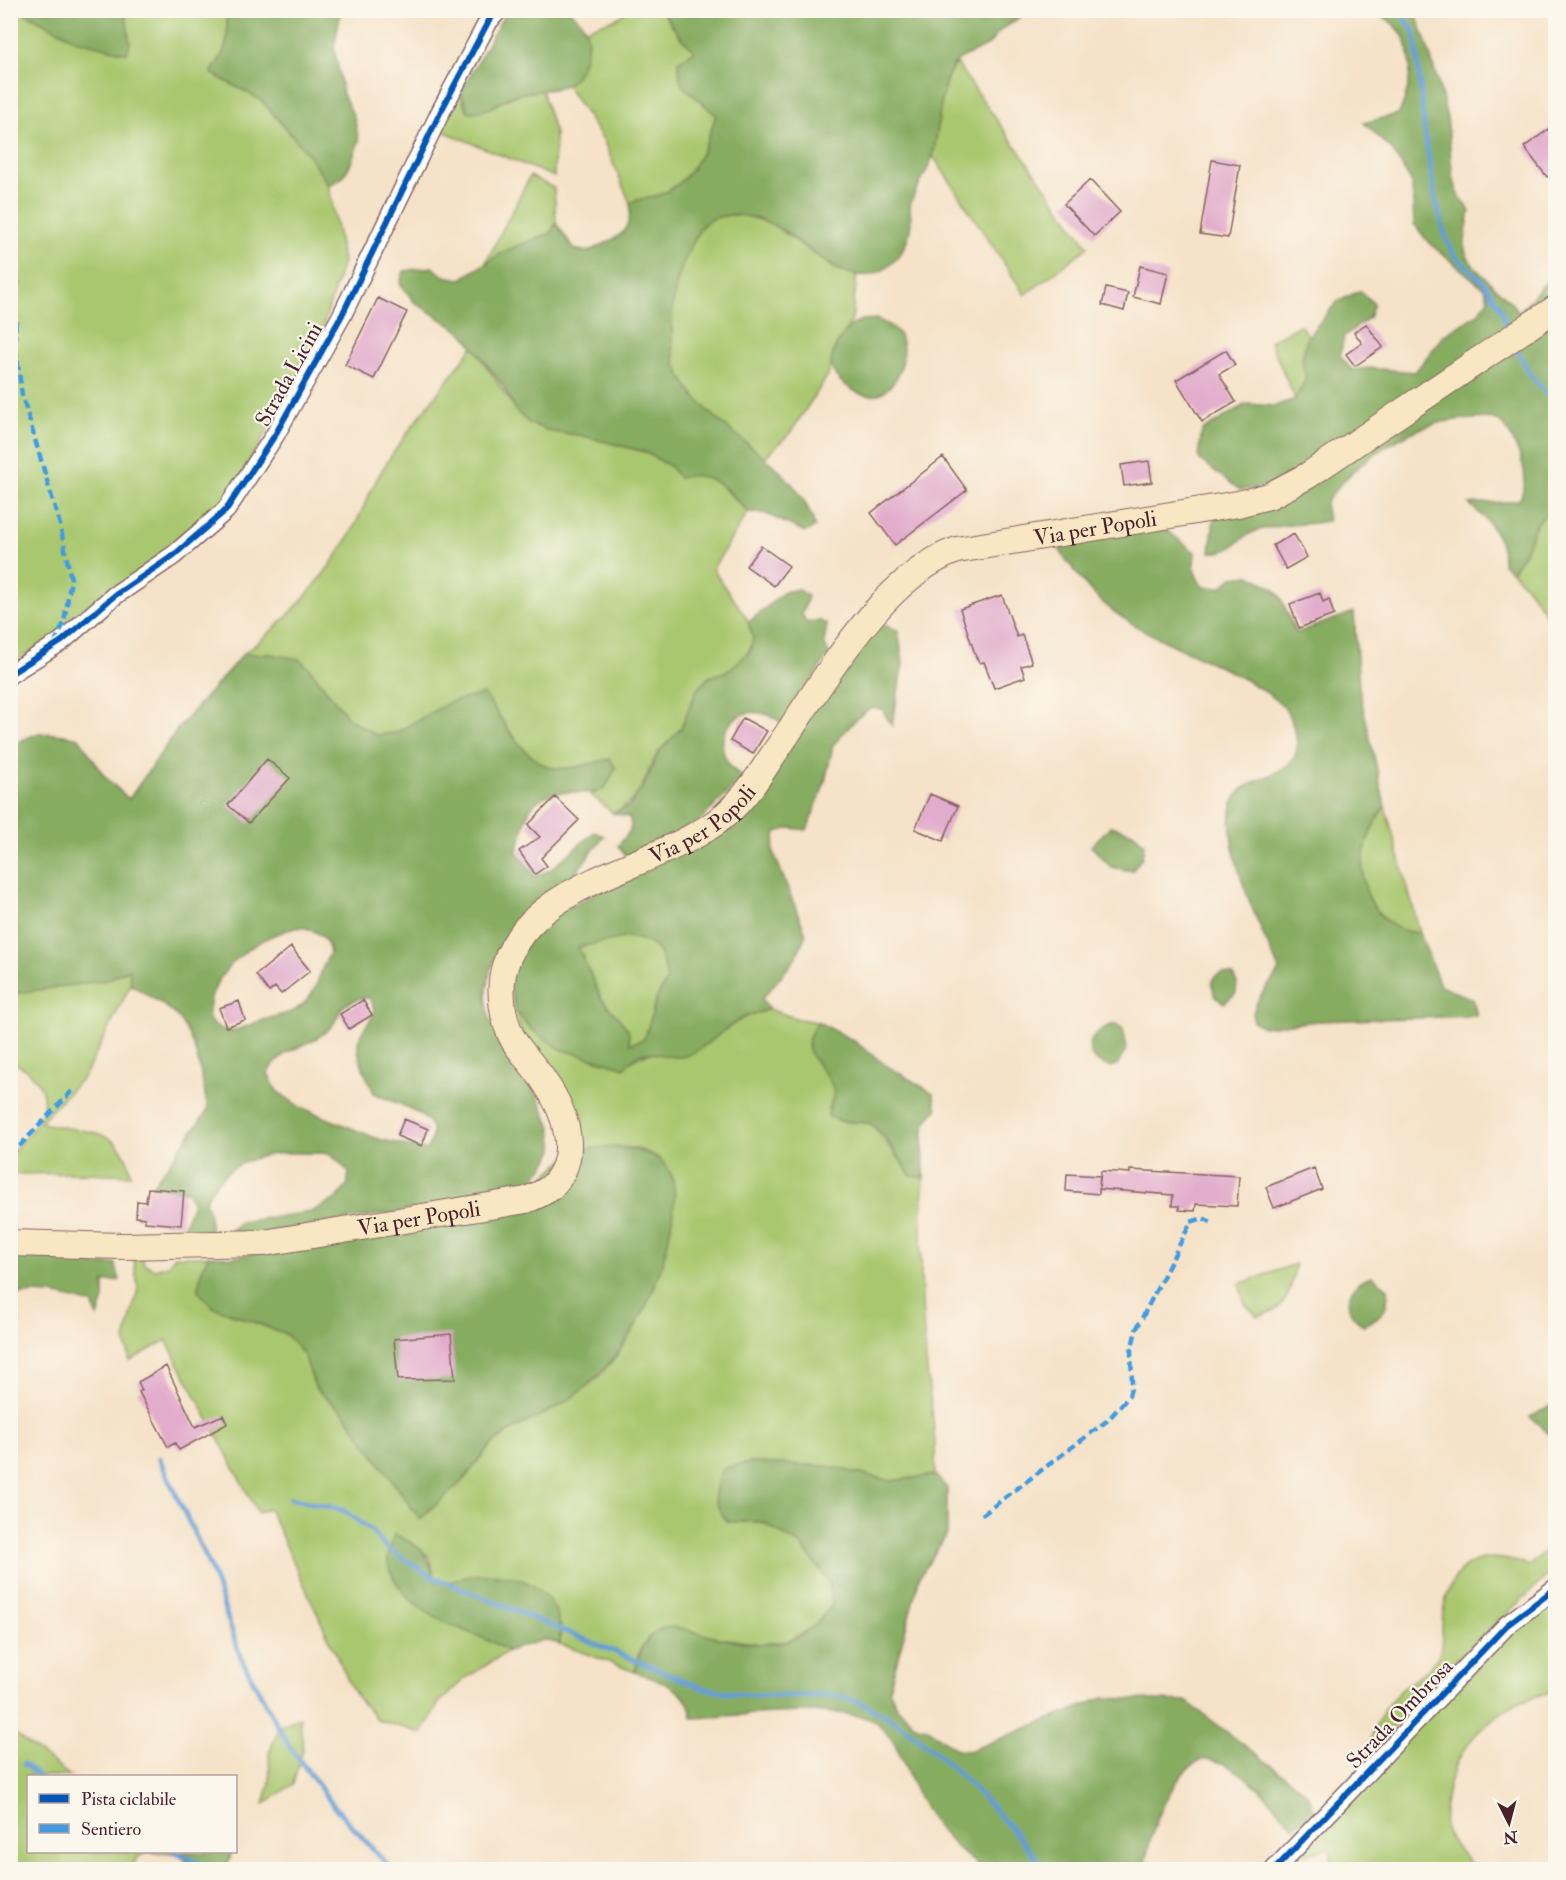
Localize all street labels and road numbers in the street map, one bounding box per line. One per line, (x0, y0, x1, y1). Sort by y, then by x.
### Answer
street label: Strada Licini (249, 317, 329, 431)
street label: Via per Popoli (1032, 505, 1159, 552)
street label: Via per Popoli (645, 779, 763, 871)
street label: Via per Popoli (355, 1195, 483, 1242)
street label: Strada Ombrosa (1340, 1652, 1460, 1774)

